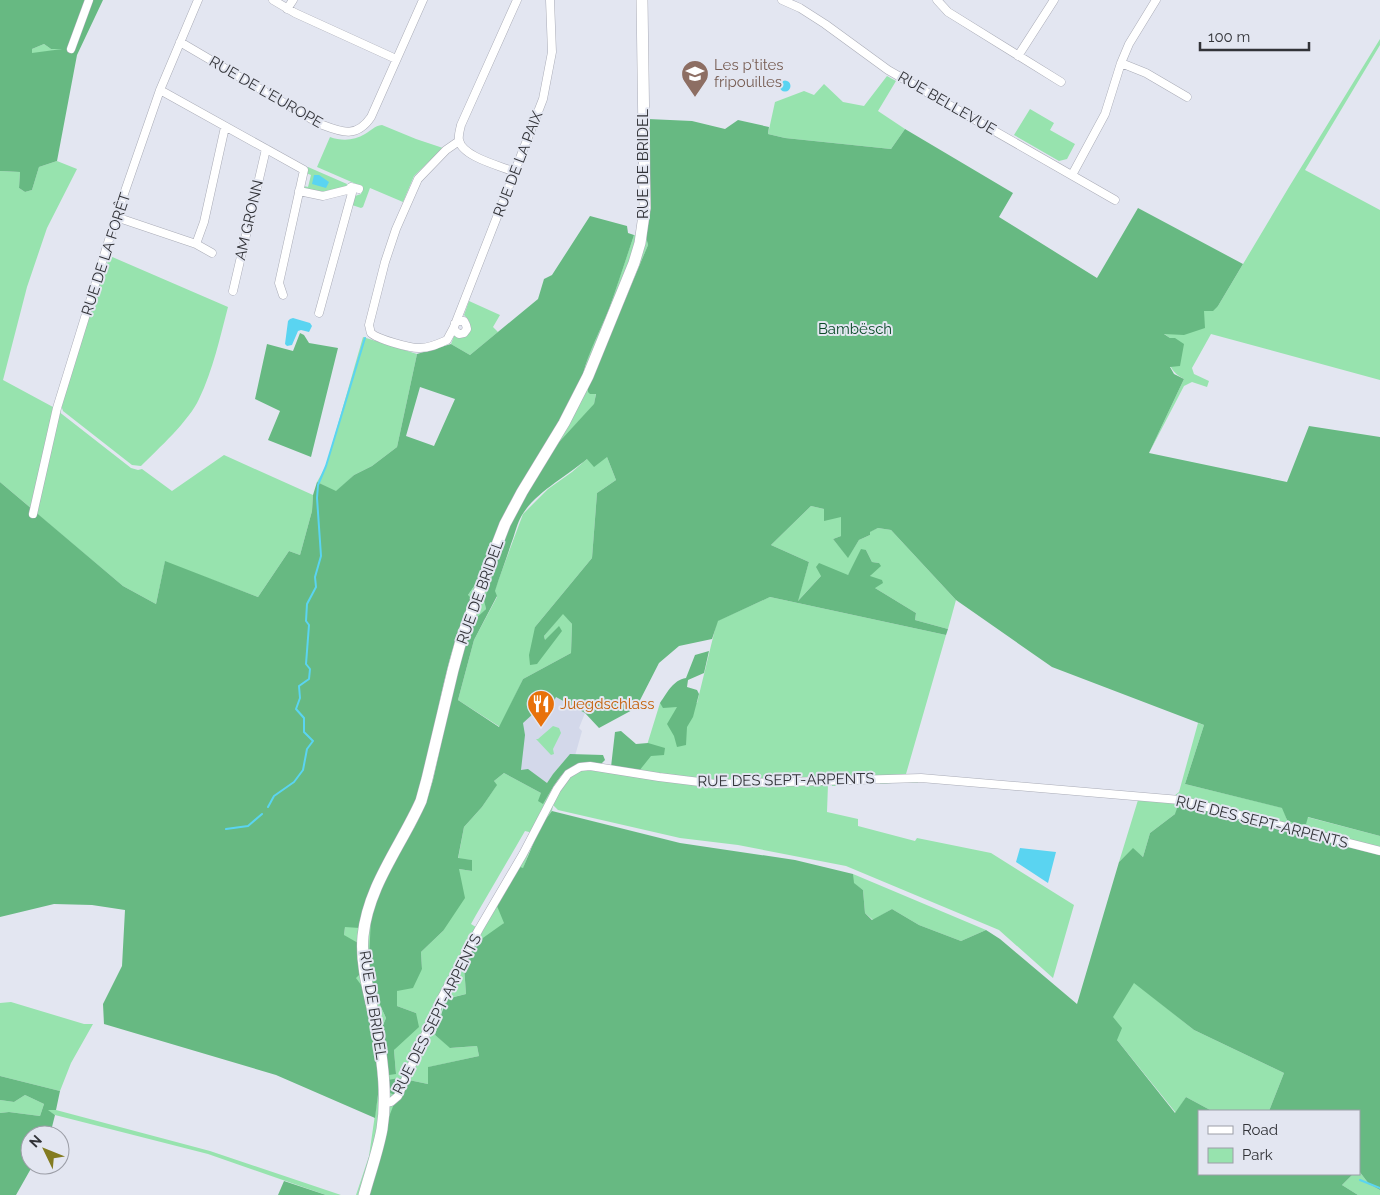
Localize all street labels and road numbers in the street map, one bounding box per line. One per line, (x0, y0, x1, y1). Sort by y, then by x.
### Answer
street label: RUE DE L'EUROPE (206, 52, 326, 132)
street label: RUE BELLEVUE (895, 68, 999, 138)
street label: RUE DE LA PAIX (490, 108, 547, 219)
street label: RUE DE BRIDEL (634, 109, 652, 219)
street label: AM GRONN (231, 178, 267, 262)
street label: RUE DE LA FORÊT (78, 190, 134, 318)
street label: RUE DE BRIDEL (453, 537, 507, 647)
street label: RUE DES SEPT-ARPENTS (697, 769, 875, 791)
street label: RUE DES SEPT-ARPENTS (1174, 792, 1350, 852)
street label: RUE DES SEPT-ARPENTS (389, 931, 485, 1097)
street label: RUE DE BRIDEL (356, 949, 391, 1061)

